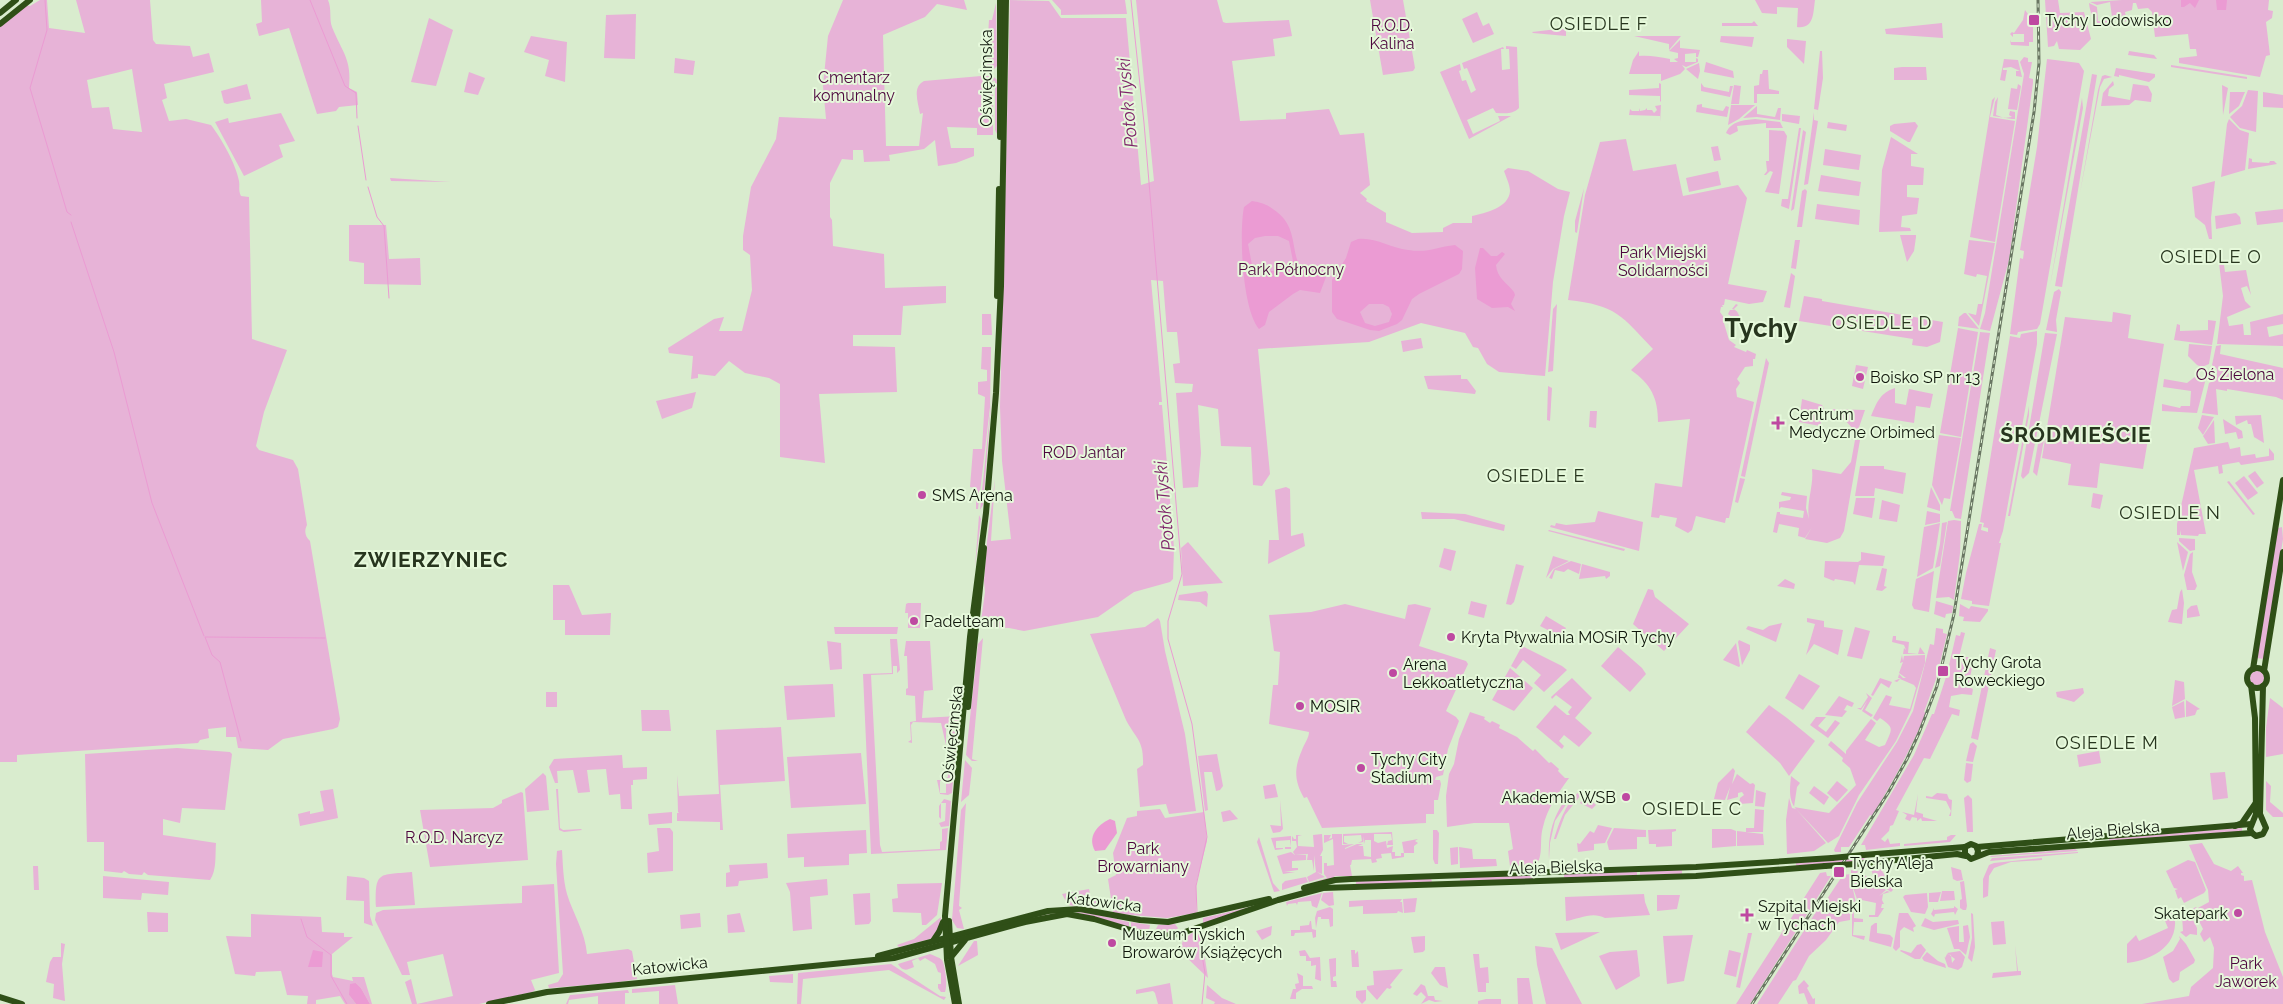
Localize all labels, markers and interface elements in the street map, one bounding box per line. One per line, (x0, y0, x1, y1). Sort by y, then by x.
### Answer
place label: Tychy Lodowisko (2045, 11, 2172, 30)
district label: OSIEDLE F (1550, 13, 1648, 34)
marker: Tychy Lodowisko (2027, 13, 2041, 27)
park label: R.O.D. Kalina (1370, 16, 1414, 53)
street label: Oświęcimska (977, 29, 996, 127)
water label: Potok Tyski (1113, 56, 1141, 149)
park label: Cmentarz komunalny (813, 68, 895, 105)
park label: Park Miejski Solidarności (1618, 243, 1708, 280)
district label: OSIEDLE O (2160, 246, 2262, 267)
park label: Park Północny (1238, 260, 1344, 279)
district label: OSIEDLE D (1832, 312, 1932, 333)
district label: Tychy (1724, 313, 1798, 343)
park label: Oś Zielona (2196, 365, 2274, 384)
place label: Boisko SP nr 13 (1870, 368, 1980, 387)
marker: Boisko SP nr 13 (1854, 371, 1866, 383)
place label: Centrum Medyczne Orbimed (1789, 405, 1935, 442)
marker: Centrum Medyczne Orbimed (1771, 416, 1785, 430)
district label: ŚRÓDMIEŚCIE (2000, 422, 2152, 447)
park label: ROD Jantar (1043, 443, 1126, 462)
water label: Potok Tyski (1150, 459, 1178, 552)
district label: OSIEDLE E (1487, 465, 1585, 486)
place label: SMS Arena (932, 486, 1013, 505)
marker: SMS Arena (916, 489, 928, 501)
district label: OSIEDLE N (2119, 502, 2221, 523)
district label: ZWIERZYNIEC (354, 547, 508, 572)
place label: Padelteam (924, 612, 1004, 631)
marker: Padelteam (908, 615, 920, 627)
place label: Kryta Pływalnia MOSiR Tychy (1461, 628, 1675, 647)
marker: Kryta Pływalnia MOSiR Tychy (1445, 631, 1457, 643)
place label: Tychy Grota Roweckiego (1954, 653, 2045, 690)
place label: Arena Lekkoatletyczna (1403, 655, 1524, 692)
marker: Tychy Grota Roweckiego (1936, 664, 1950, 678)
marker: Arena Lekkoatletyczna (1387, 667, 1399, 679)
street label: Oświęcimska (937, 685, 967, 783)
place label: MOSIR (1310, 697, 1360, 716)
marker: MOSIR (1294, 700, 1306, 712)
district label: OSIEDLE M (2055, 732, 2159, 753)
place label: Tychy City Stadium (1371, 750, 1447, 787)
marker: Tychy City Stadium (1355, 762, 1367, 774)
place label: Akademia WSB (1501, 788, 1616, 807)
marker: Akademia WSB (1620, 791, 1632, 803)
district label: OSIEDLE C (1642, 798, 1742, 819)
street label: Aleja Bielska (2065, 816, 2161, 844)
park label: R.O.D. Narcyz (405, 828, 503, 847)
park label: Park Browarniany (1097, 839, 1189, 876)
place label: Tychy Aleja Bielska (1850, 854, 1933, 891)
street label: Aleja Bielska (1509, 856, 1603, 878)
marker: Tychy Aleja Bielska (1832, 865, 1846, 879)
street label: Katowicka (1065, 888, 1143, 916)
place label: Szpital Miejski w Tychach (1758, 897, 1861, 934)
place label: Skatepark (2154, 904, 2229, 923)
marker: Skatepark (2232, 907, 2244, 919)
marker: Szpital Miejski w Tychach (1740, 908, 1754, 922)
place label: Muzeum Tyskich Browarów Książęcych (1122, 925, 1282, 962)
marker: Muzeum Tyskich Browarów Książęcych (1106, 937, 1118, 949)
street label: Katowicka (631, 953, 709, 979)
park label: Park Jaworek (2215, 954, 2277, 991)

